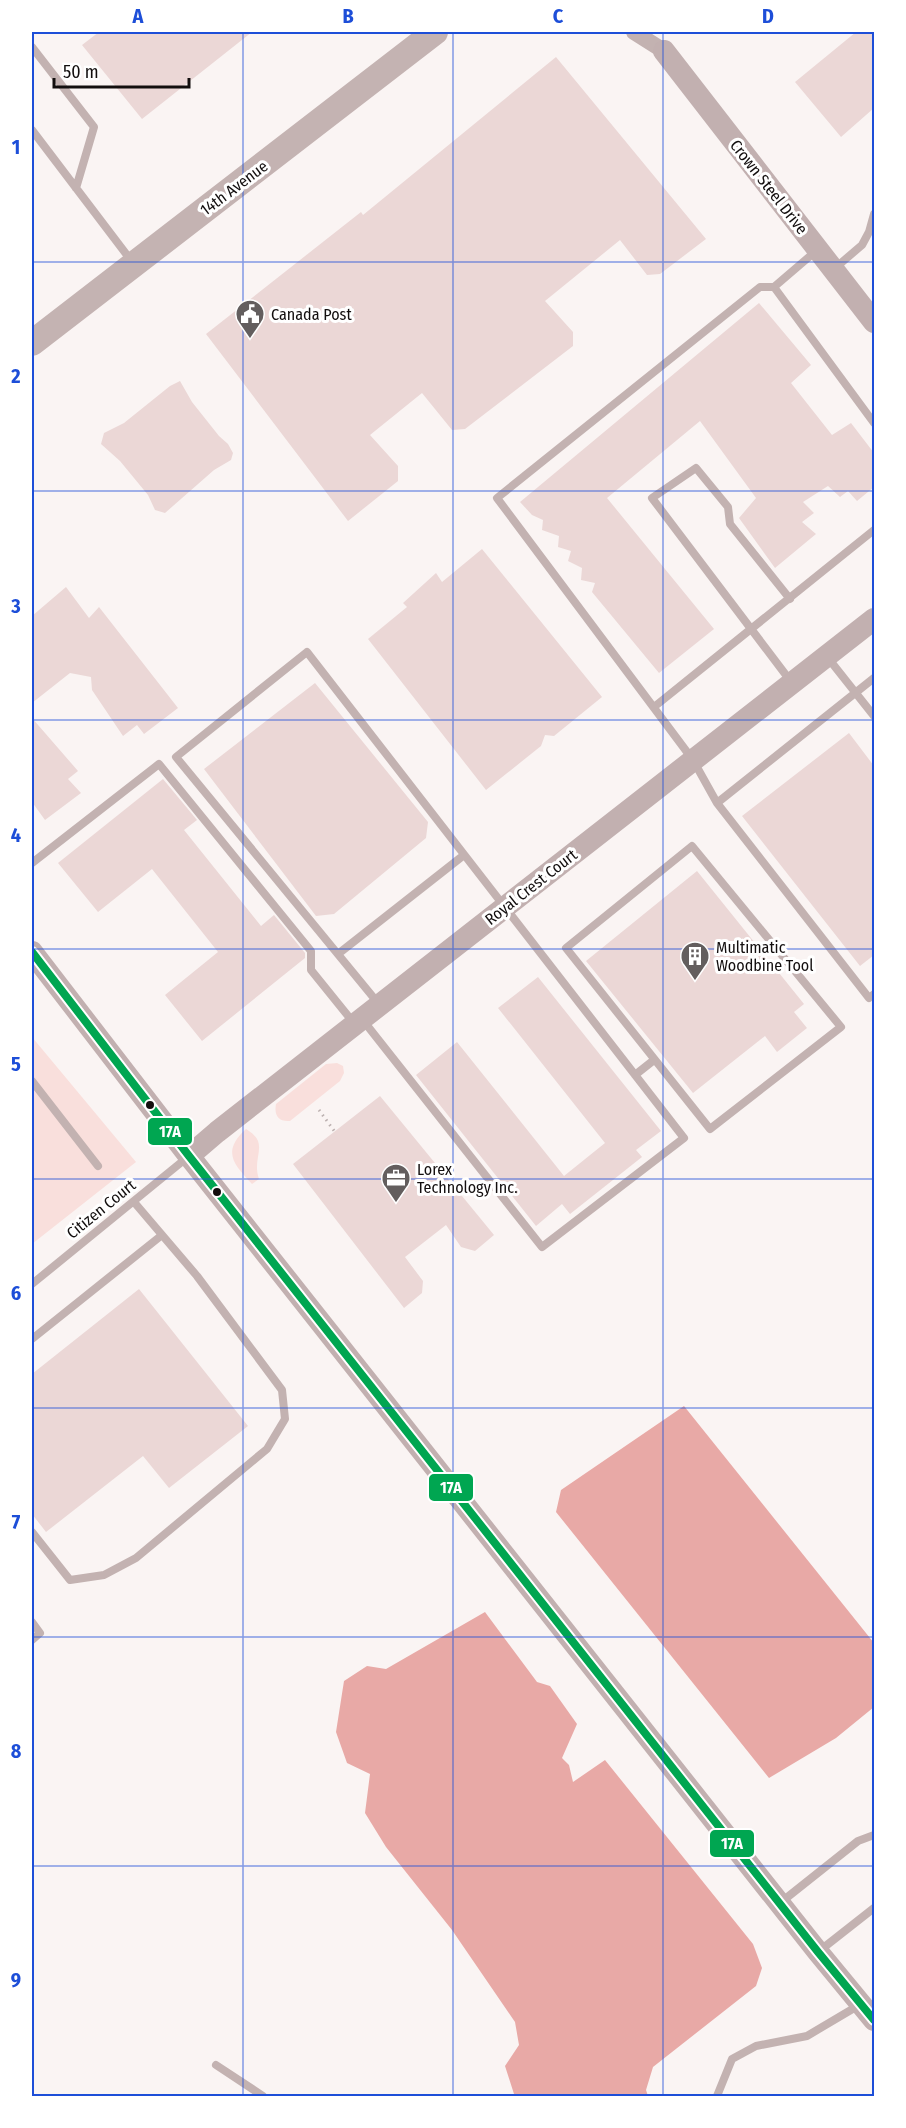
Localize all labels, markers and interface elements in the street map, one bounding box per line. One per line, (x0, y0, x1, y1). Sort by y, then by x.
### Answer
text: A (132, 4, 145, 28)
text: B (342, 4, 354, 28)
text: C (553, 4, 564, 28)
text: D (762, 4, 774, 28)
scale bar (54, 51, 189, 89)
text: 50 m (63, 61, 99, 83)
text: 1 (12, 135, 20, 159)
street label: Crown Steel Drive (726, 136, 812, 238)
street label: 14th Avenue (197, 156, 272, 220)
public building icon: Canada Post (234, 298, 266, 340)
place label: Canada Post (271, 305, 352, 324)
text: 2 (10, 364, 21, 388)
text: 3 (10, 594, 21, 618)
text: 4 (11, 823, 21, 847)
street label: Royal Crest Court (481, 845, 581, 929)
place label: Multimatic Woodbine Tool (716, 938, 813, 975)
building icon: Multimatic Woodbine Tool (679, 940, 711, 982)
text: 5 (11, 1052, 21, 1076)
unlabelled marker (144, 1099, 156, 1111)
line badge: 17A (147, 1117, 193, 1146)
text: 17A (159, 1122, 181, 1141)
place label: Lorex Technology Inc. (417, 1160, 518, 1197)
office icon: Lorex Technology Inc. (380, 1162, 412, 1204)
street label: Citizen Court (63, 1175, 140, 1243)
unlabelled marker (211, 1186, 223, 1198)
text: 6 (11, 1281, 21, 1305)
line badge: 17A (428, 1473, 474, 1502)
text: 17A (440, 1478, 462, 1497)
text: 7 (12, 1510, 21, 1534)
text: 8 (11, 1739, 22, 1763)
line badge: 17A (709, 1829, 755, 1858)
text: 17A (721, 1834, 743, 1853)
text: 9 (11, 1968, 21, 1992)

